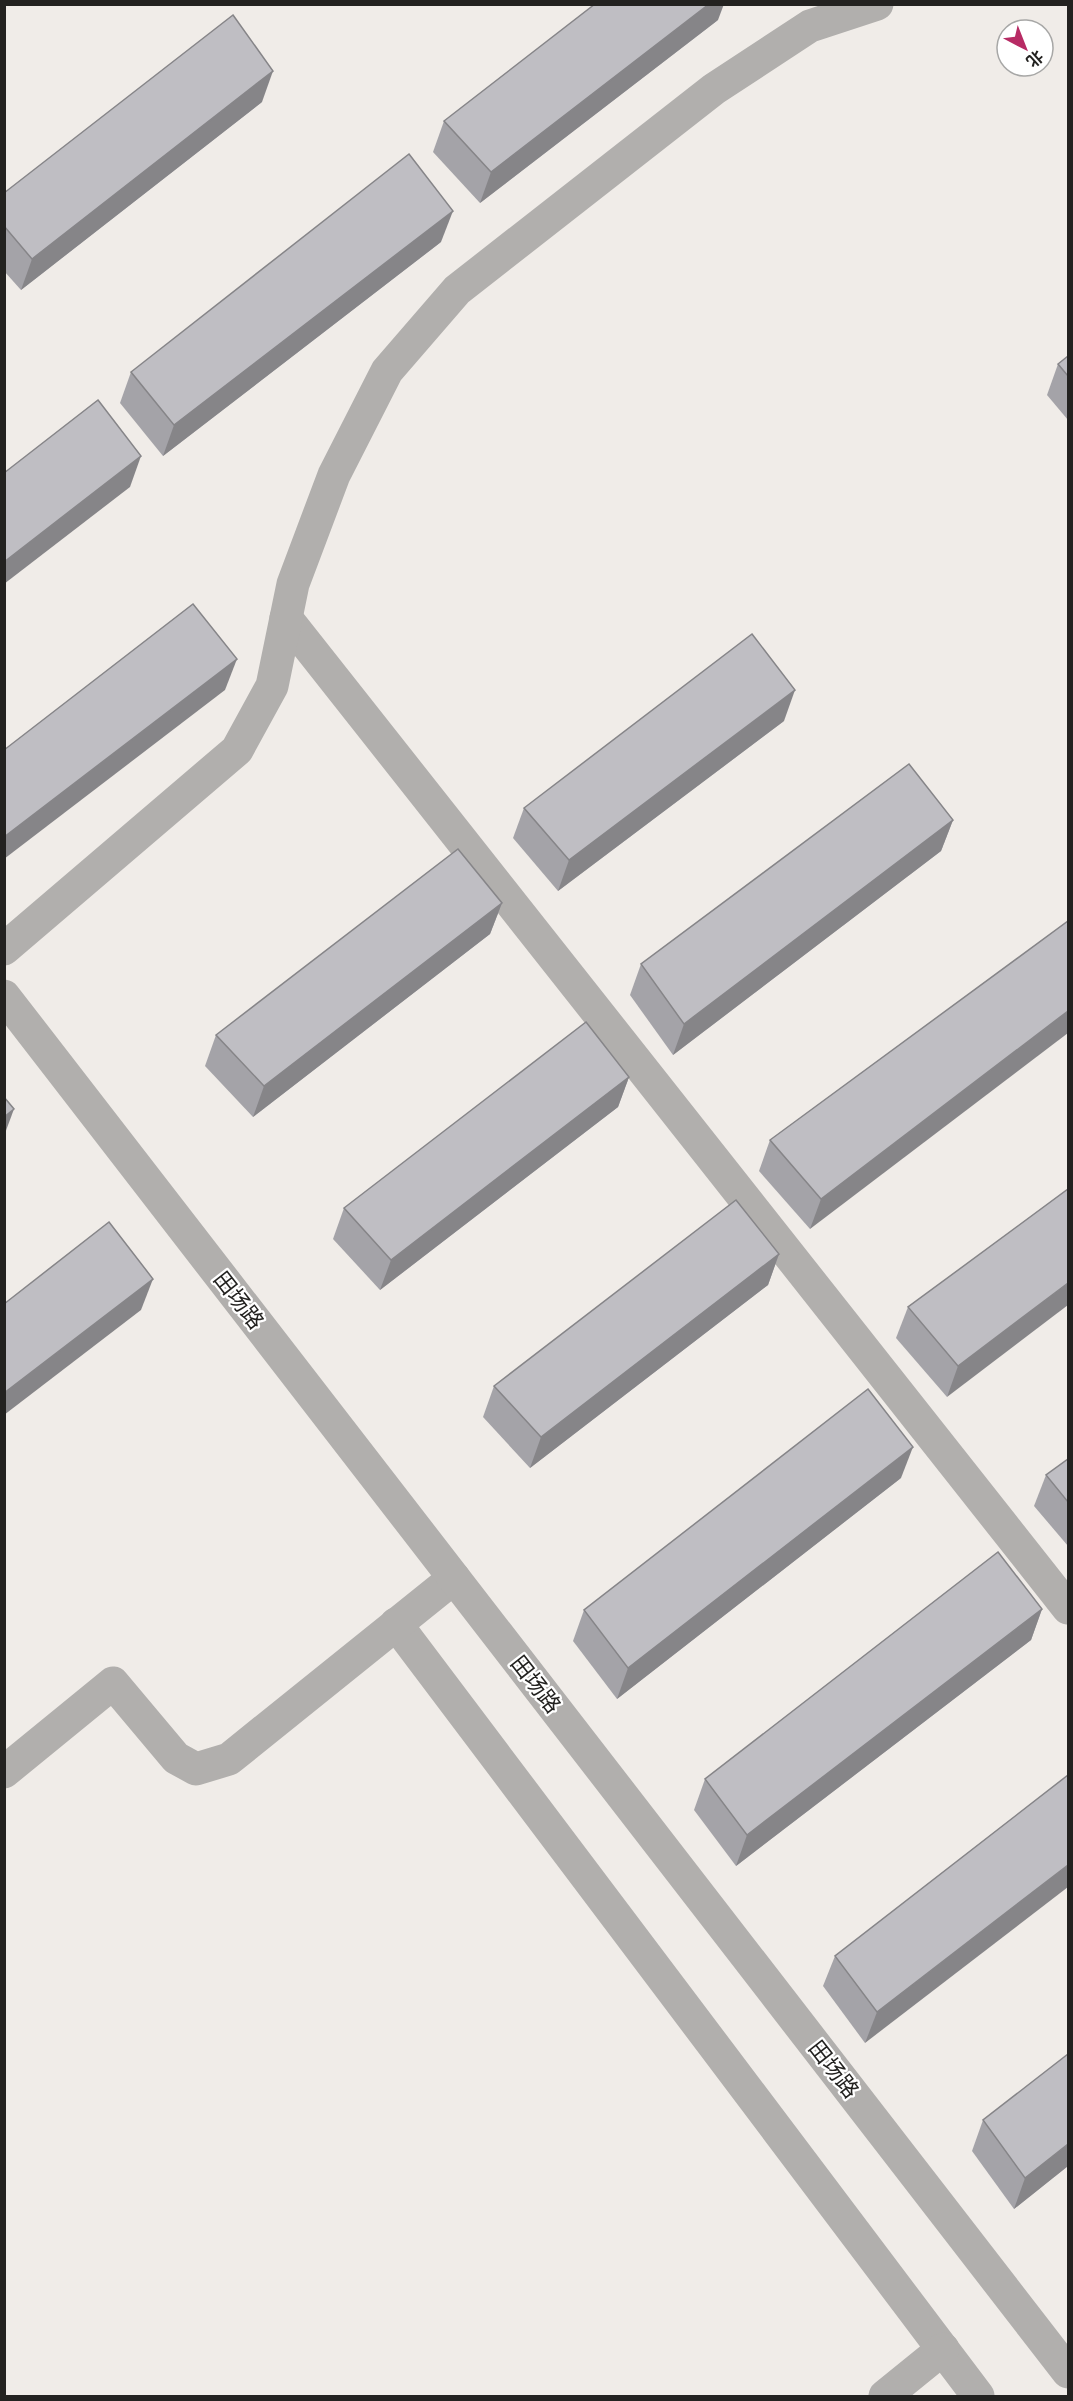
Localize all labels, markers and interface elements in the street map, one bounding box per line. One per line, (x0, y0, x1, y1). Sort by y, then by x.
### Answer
north arrow (995, 18, 1055, 78)
text: 北 (1021, 45, 1048, 73)
street label: 田场路 (206, 1264, 272, 1336)
street label: 田场路 (503, 1648, 569, 1720)
street label: 田场路 (801, 2033, 867, 2105)

